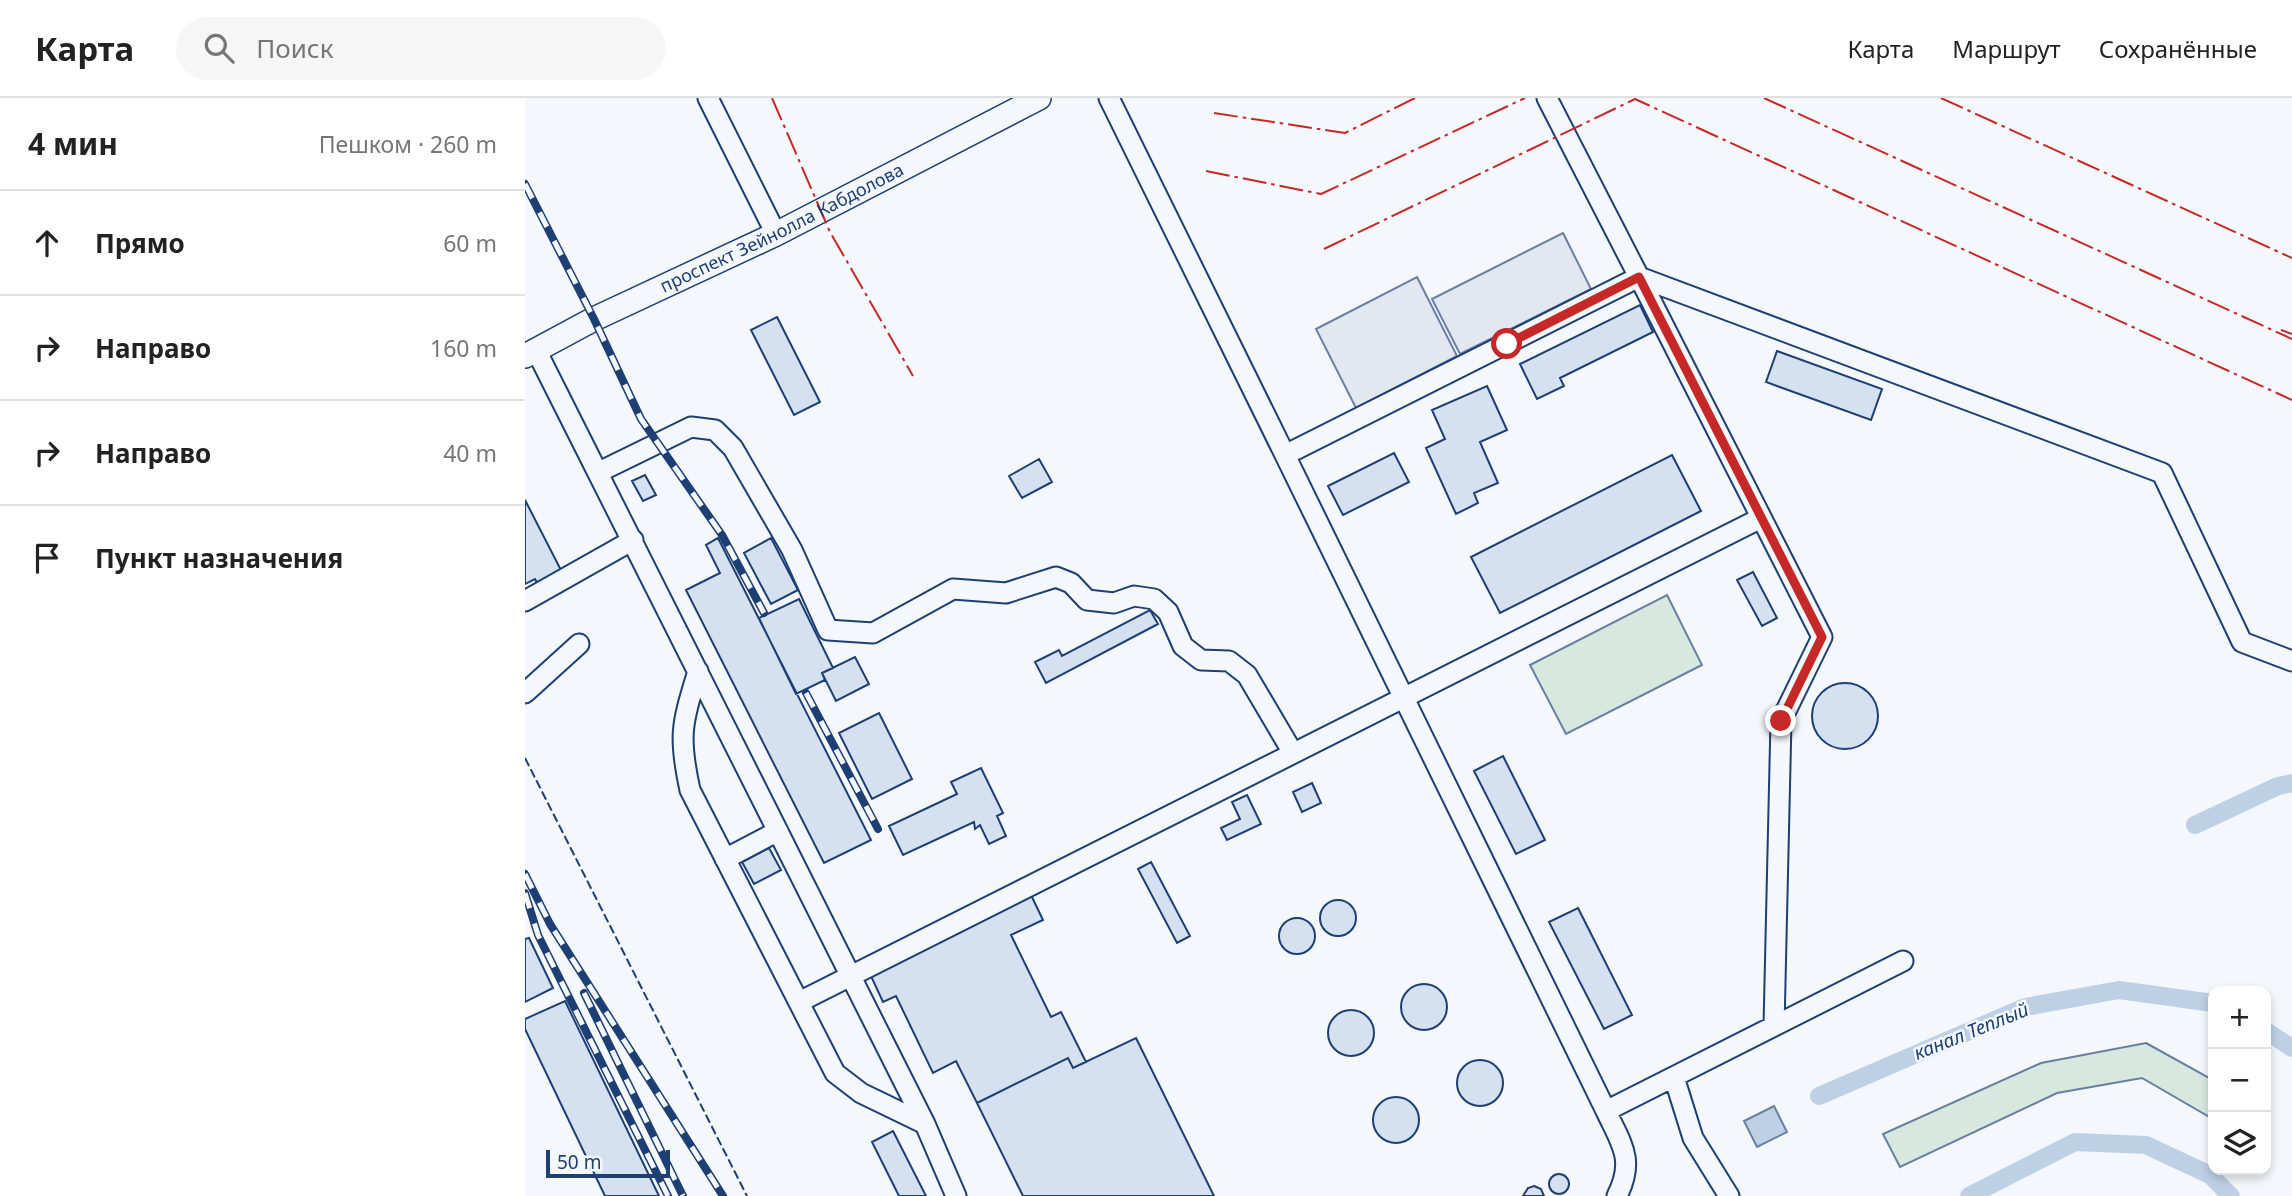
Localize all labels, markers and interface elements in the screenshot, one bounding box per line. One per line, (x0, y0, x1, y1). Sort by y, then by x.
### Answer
search box (176, 17, 666, 80)
text: Карта (35, 26, 134, 71)
icon: search (200, 29, 238, 67)
text: Поиск (256, 30, 333, 66)
text: Карта (1847, 32, 1914, 65)
text: Маршрут (1952, 32, 2061, 65)
text: Сохранённые (2099, 32, 2257, 65)
text: 4 мин (28, 123, 118, 164)
text: Пешком · 260 m (319, 128, 497, 160)
street label: проспект Зейнолла Кабдолова (656, 157, 907, 298)
icon: ahead (28, 224, 66, 262)
text: Прямо (95, 225, 185, 261)
text: 60 m (443, 227, 497, 259)
route start (1491, 328, 1522, 359)
icon: right (28, 329, 66, 367)
text: Направо (95, 330, 211, 366)
text: 160 m (430, 332, 497, 364)
icon: right (28, 434, 66, 472)
text: Направо (95, 435, 211, 471)
text: 40 m (443, 437, 497, 469)
icon: arrive (28, 539, 66, 577)
text: Пункт назначения (95, 540, 343, 576)
route end (1765, 705, 1796, 736)
map controls (2208, 986, 2271, 1175)
button: + (2208, 986, 2271, 1049)
water label: канал Теплый (1910, 996, 2032, 1066)
button: − (2208, 1049, 2271, 1112)
button: layers (2208, 1112, 2271, 1175)
scale bar (546, 1147, 670, 1179)
text: 50 m (557, 1149, 601, 1175)

